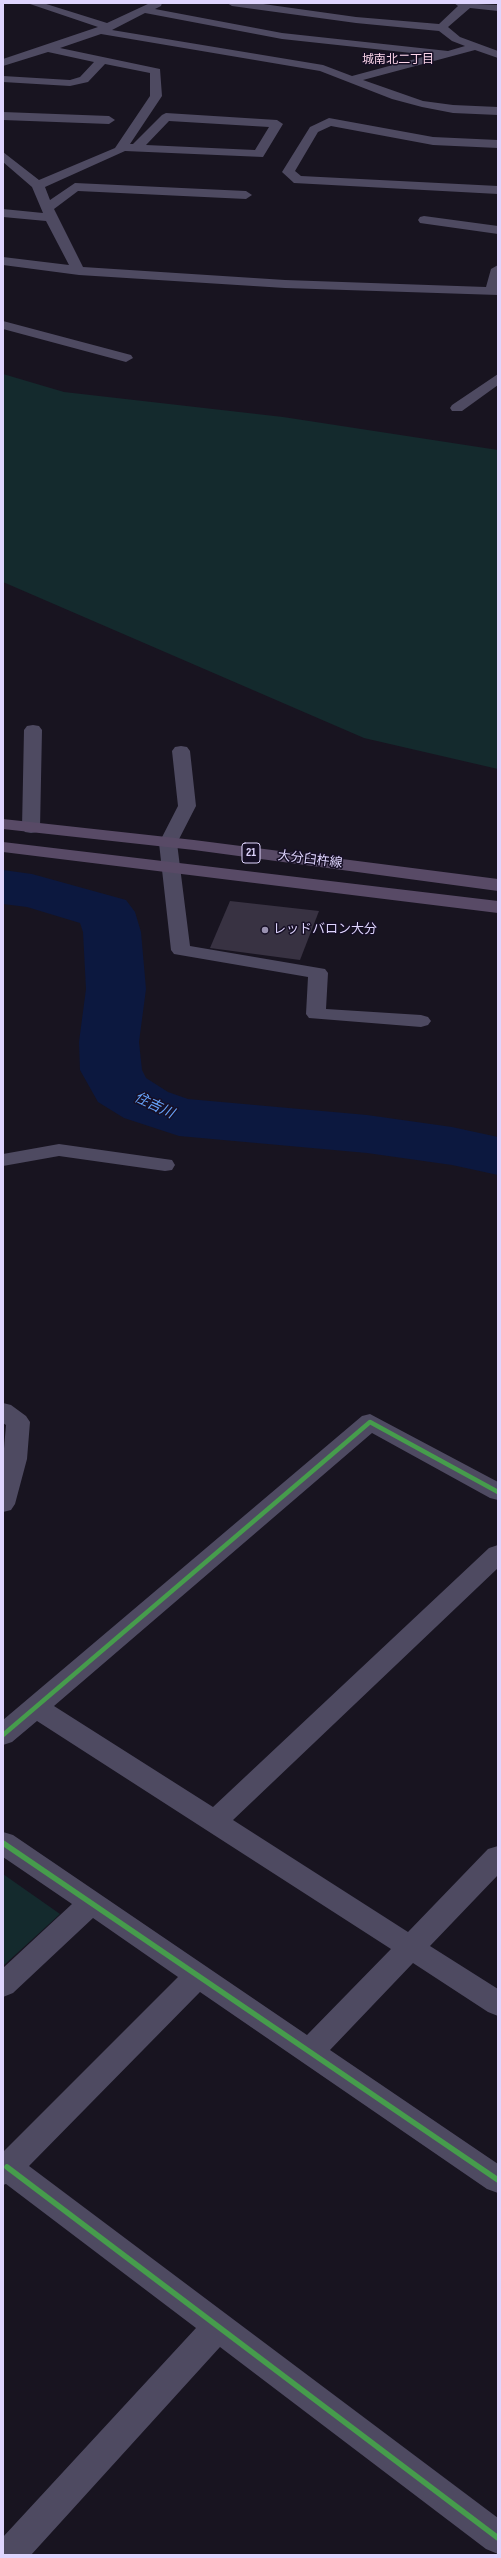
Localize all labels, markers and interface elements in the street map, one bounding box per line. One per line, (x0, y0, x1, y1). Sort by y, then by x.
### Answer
district label: 城南北二丁目 (362, 53, 434, 67)
road number: 21 (242, 843, 260, 863)
street label: 大分臼杵線 (277, 848, 343, 872)
place label: レッドバロン大分 (273, 922, 377, 938)
marker: レッドバロン大分 (260, 925, 270, 935)
water label: 住吉川 (131, 1090, 177, 1122)

